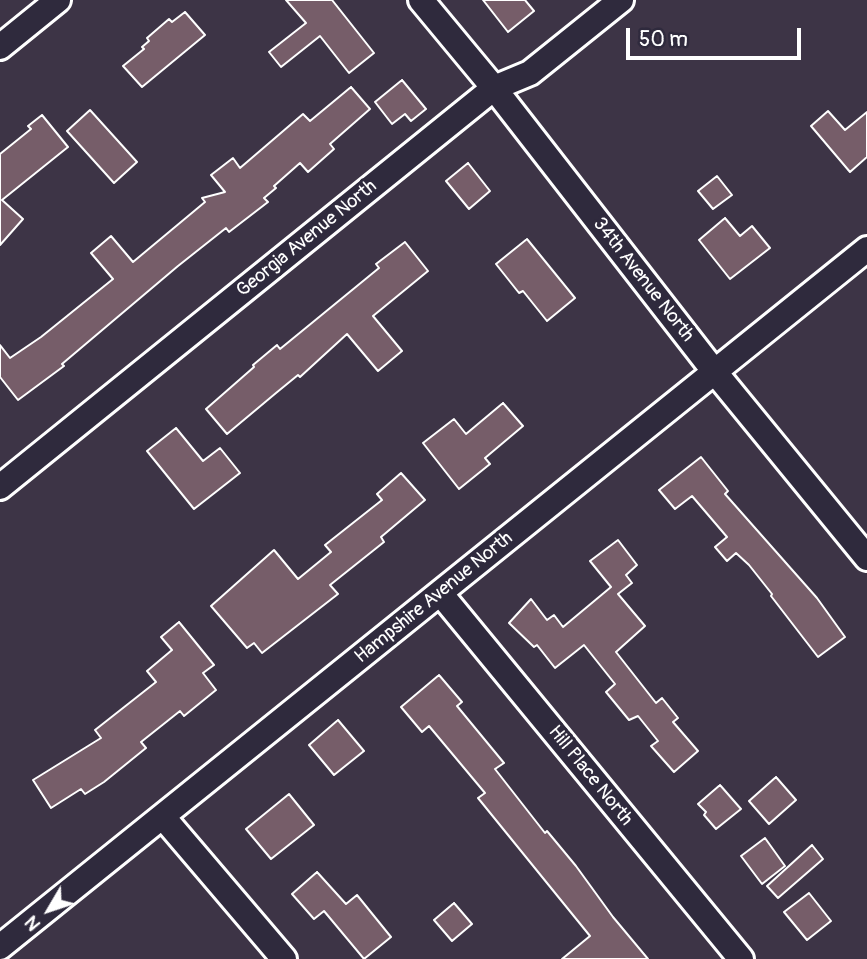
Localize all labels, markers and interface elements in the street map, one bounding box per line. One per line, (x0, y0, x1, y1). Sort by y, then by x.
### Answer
scale bar (629, 14, 804, 58)
text: 50 m (639, 26, 688, 53)
street label: Georgia Avenue North (232, 175, 382, 303)
street label: 34th Avenue North (587, 213, 699, 347)
street label: Hampshire Avenue North (350, 527, 518, 669)
street label: Hill Place North (543, 721, 637, 831)
north arrow (14, 875, 84, 945)
text: N (19, 911, 46, 936)

